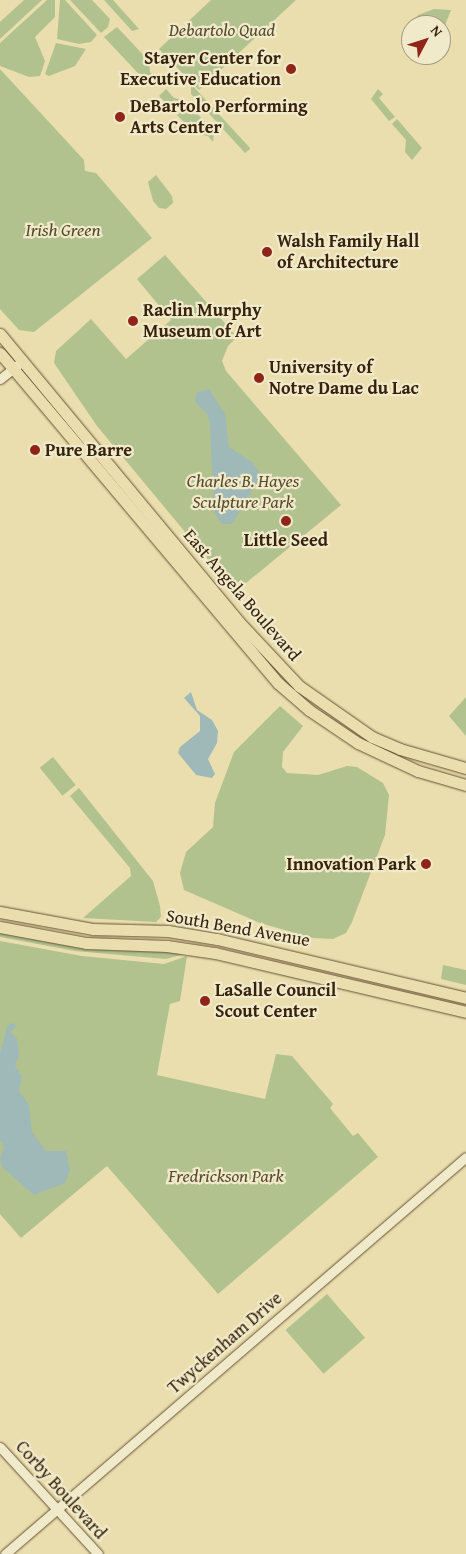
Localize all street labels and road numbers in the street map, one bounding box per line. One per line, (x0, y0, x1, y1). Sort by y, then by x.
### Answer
street label: East Angela Boulevard (179, 525, 305, 665)
street label: South Bend Avenue (164, 905, 312, 951)
street label: Twyckenham Drive (163, 1287, 287, 1399)
street label: Corby Boulevard (11, 1436, 111, 1544)

